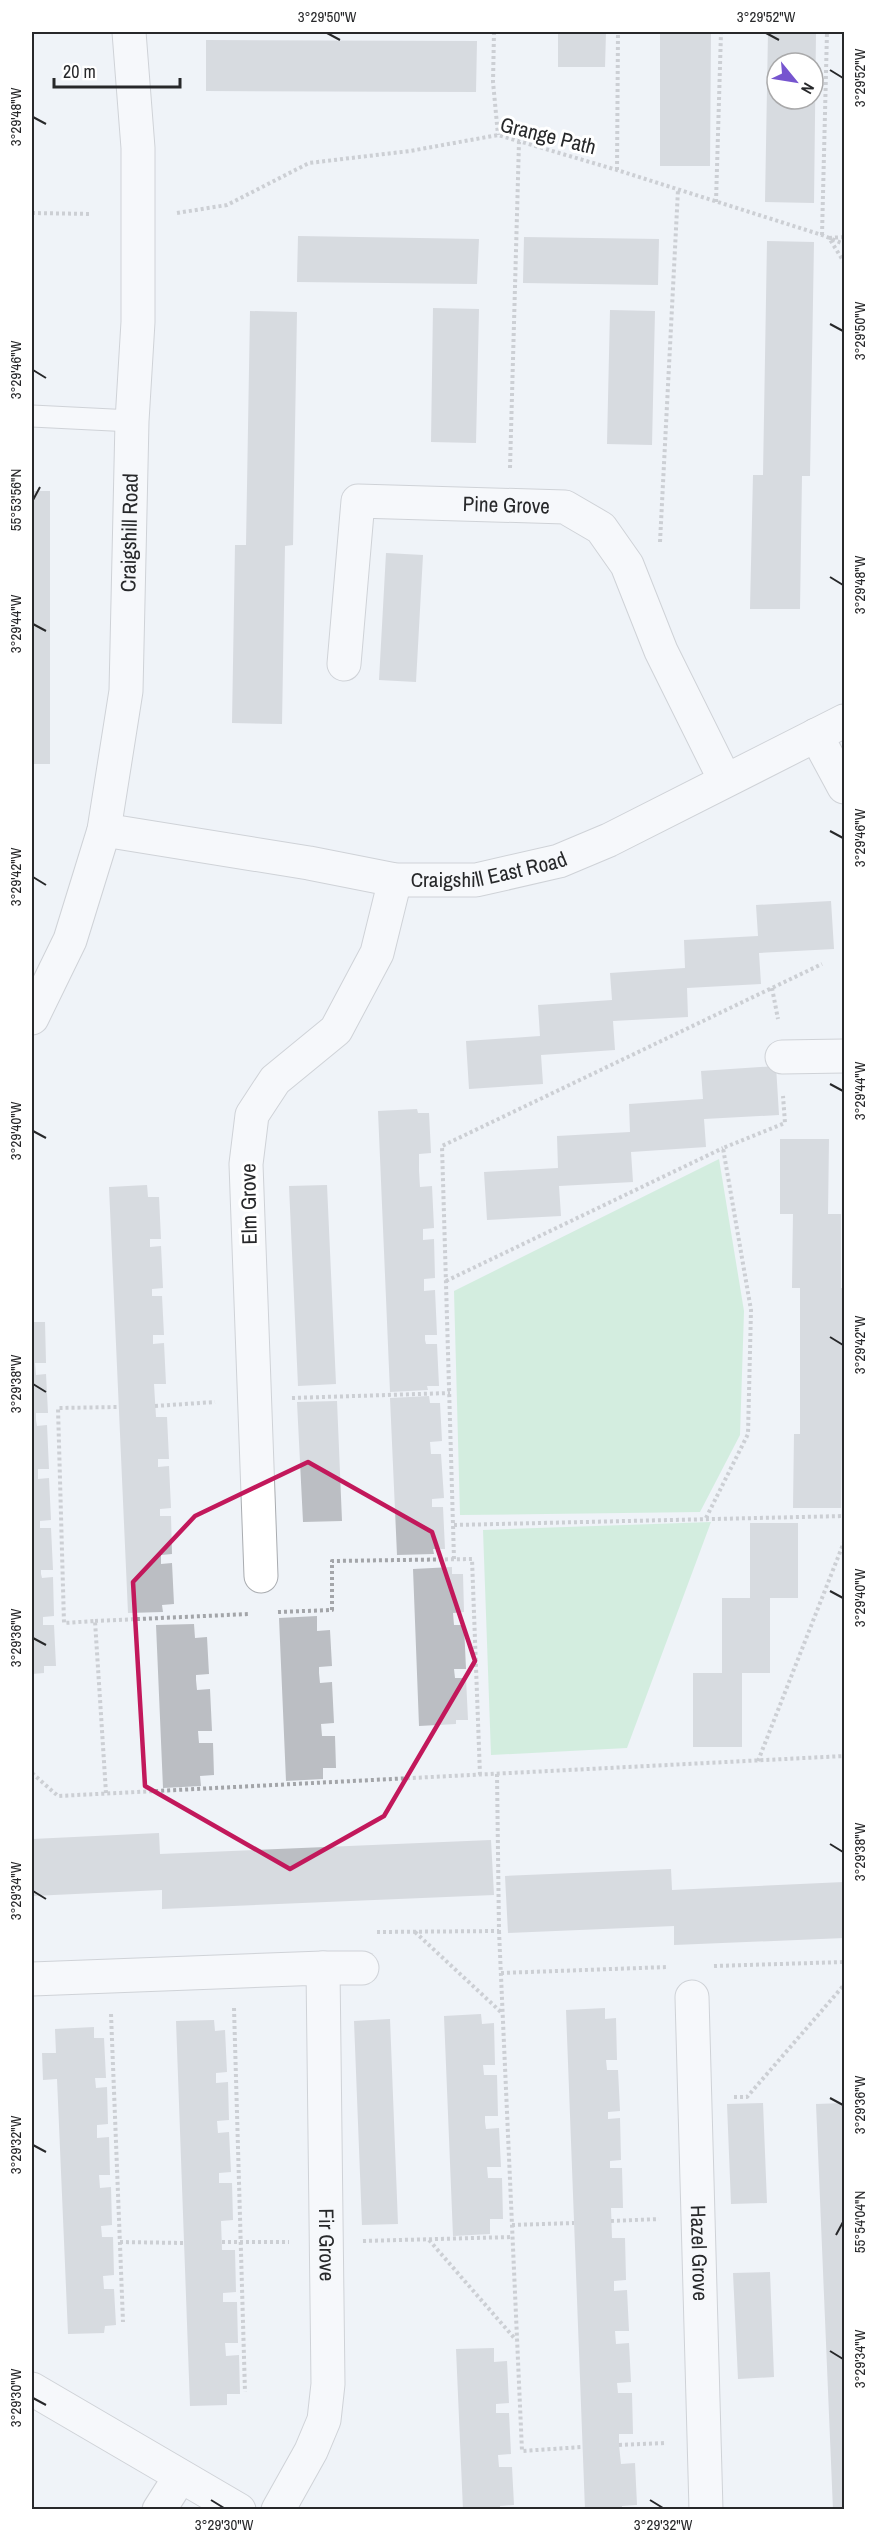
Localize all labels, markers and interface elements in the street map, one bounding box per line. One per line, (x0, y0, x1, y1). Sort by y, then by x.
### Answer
text: 3°29'50"W (298, 6, 357, 27)
text: 3°29'52"W (737, 6, 796, 27)
text: 3°29'52"W (849, 48, 870, 107)
scale bar (54, 51, 180, 89)
north arrow (765, 51, 825, 111)
text: 20 m (63, 59, 96, 84)
text: N (796, 79, 820, 98)
text: 3°29'48"W (5, 87, 26, 146)
street label: Grange Path (497, 110, 599, 161)
text: 3°29'50"W (849, 301, 870, 360)
text: 3°29'46"W (5, 340, 26, 399)
text: 55°53'56"N (5, 469, 26, 531)
street label: Craigshill Road (113, 473, 145, 592)
street label: Pine Grove (462, 489, 550, 521)
text: 3°29'48"W (849, 555, 870, 614)
text: 3°29'44"W (5, 594, 26, 653)
text: 3°29'46"W (849, 808, 870, 867)
street label: Craigshill East Road (411, 844, 571, 894)
text: 3°29'42"W (5, 847, 26, 906)
text: 3°29'44"W (849, 1061, 870, 1120)
text: 3°29'40"W (5, 1101, 26, 1160)
street label: Elm Grove (233, 1163, 264, 1245)
text: 3°29'42"W (849, 1315, 870, 1374)
text: 3°29'38"W (5, 1354, 26, 1413)
text: 3°29'40"W (849, 1568, 870, 1627)
text: 3°29'36"W (5, 1608, 26, 1667)
text: 3°29'38"W (849, 1822, 870, 1881)
text: 3°29'34"W (5, 1861, 26, 1920)
text: 3°29'36"W (849, 2075, 870, 2134)
text: 3°29'32"W (5, 2115, 26, 2174)
text: 55°54'04"N (849, 2191, 870, 2253)
street label: Hazel Grove (684, 2205, 715, 2301)
street label: Fir Grove (312, 2208, 342, 2281)
text: 3°29'34"W (849, 2329, 870, 2388)
text: 3°29'30"W (5, 2368, 26, 2427)
text: 3°29'30"W (195, 2514, 254, 2535)
text: 3°29'32"W (634, 2514, 693, 2535)

